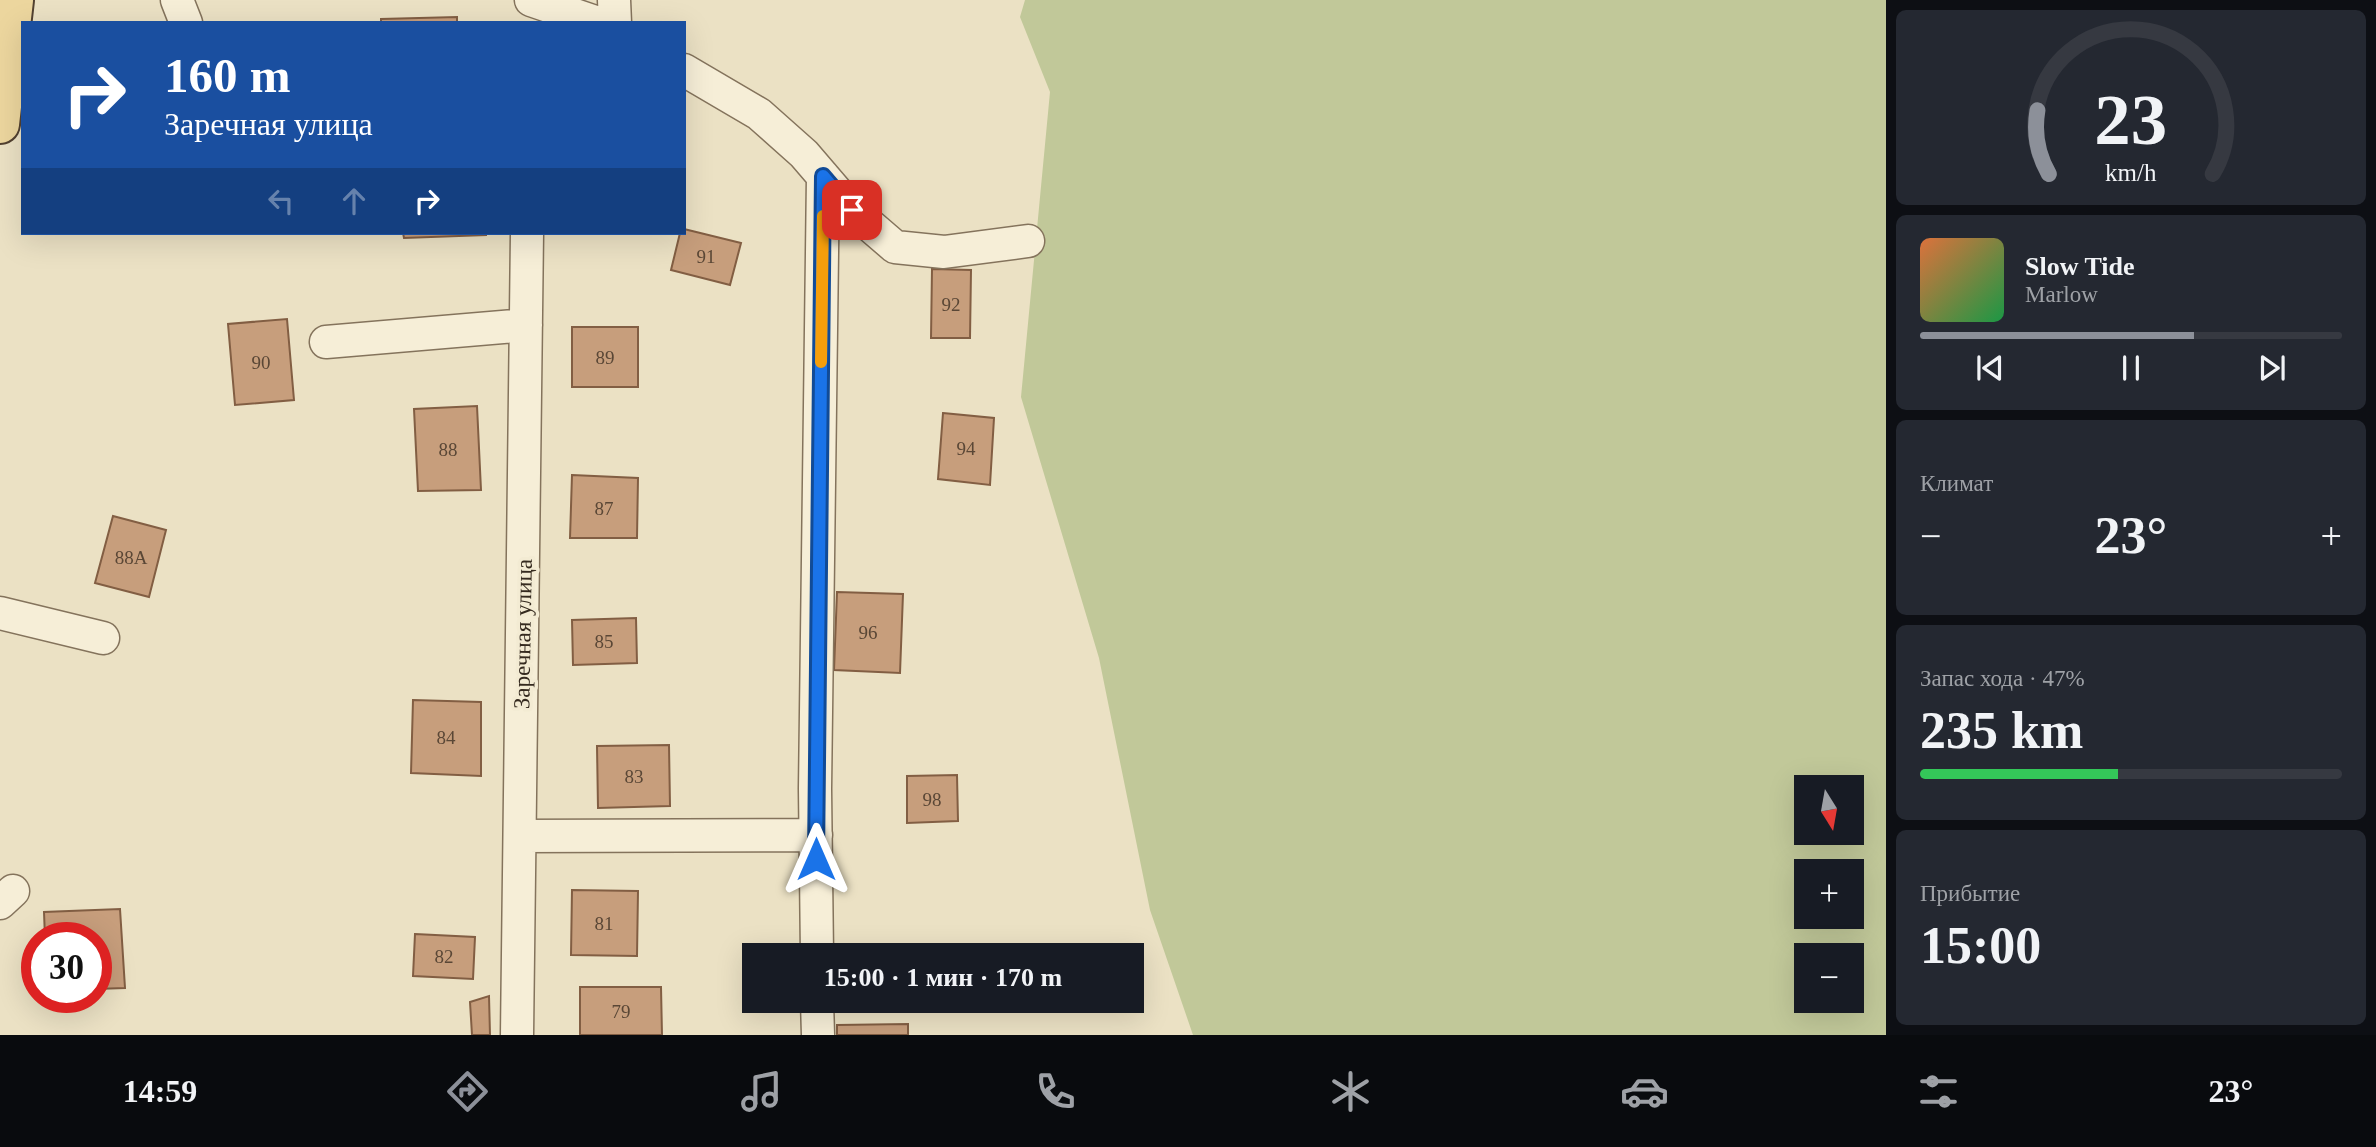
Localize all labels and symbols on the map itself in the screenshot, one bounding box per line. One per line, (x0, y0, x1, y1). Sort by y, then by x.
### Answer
pin (822, 180, 882, 240)
house number: 91 (697, 246, 716, 267)
house number: 92 (942, 294, 961, 315)
house number: 89 (596, 347, 615, 368)
house number: 90 (252, 352, 271, 373)
house number: 94 (957, 438, 976, 459)
house number: 88 (439, 439, 458, 460)
house number: 87 (595, 498, 614, 519)
house number: 88А (115, 547, 148, 568)
street label: Заречная улица (509, 559, 537, 709)
house number: 96 (859, 622, 878, 643)
house number: 85 (595, 631, 614, 652)
house number: 84 (437, 727, 456, 748)
house number: 83 (625, 766, 644, 787)
north arrow (1794, 775, 1864, 845)
house number: 98 (923, 789, 942, 810)
position arrow (779, 822, 853, 896)
house number: 81 (595, 913, 614, 934)
speed limit sign: 30 (21, 922, 112, 1013)
house number: 82 (435, 946, 454, 967)
house number: 79 (612, 1001, 631, 1022)

